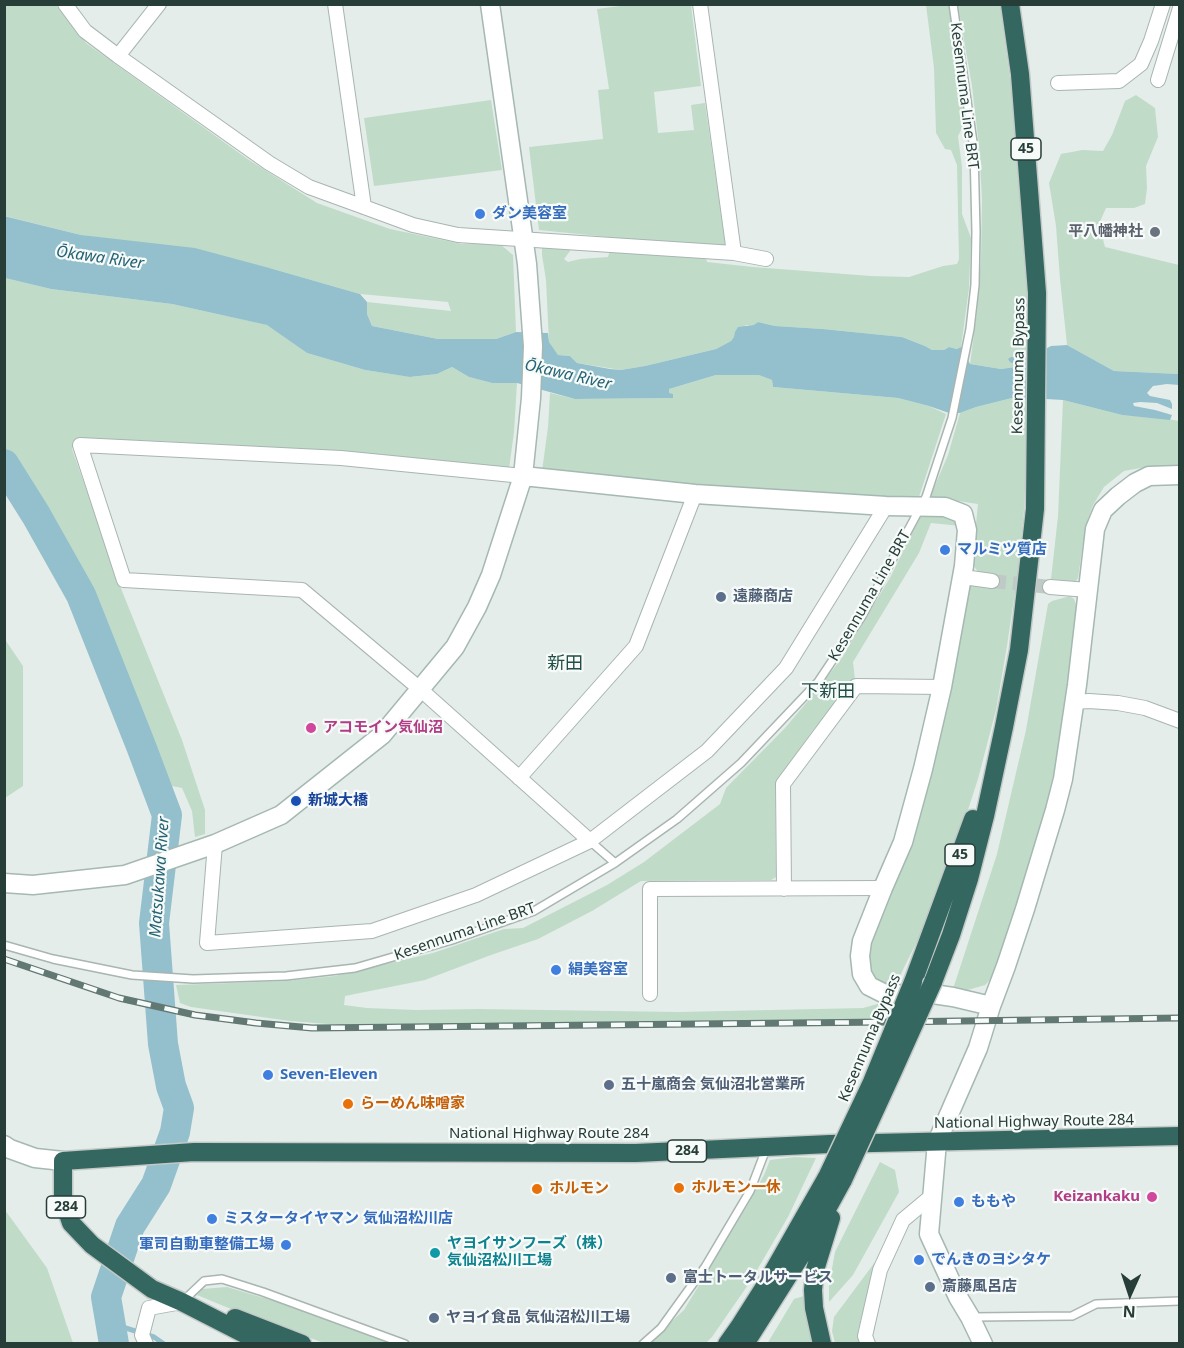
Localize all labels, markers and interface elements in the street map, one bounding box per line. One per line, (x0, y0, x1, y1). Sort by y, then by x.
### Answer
street label: Kesennuma Line BRT (946, 21, 982, 171)
road number: 45 (1011, 138, 1041, 160)
place label: ダン美容室 (492, 205, 567, 223)
marker: ダン美容室 (473, 207, 487, 221)
place label: 平八幡神社 (1068, 223, 1143, 241)
marker: 平八幡神社 (1148, 225, 1162, 239)
water label: Ōkawa River (55, 242, 145, 274)
street label: Kesennuma Bypass (1009, 297, 1029, 435)
water label: Ōkawa River (523, 356, 613, 394)
street label: Kesennuma Line BRT (825, 527, 915, 665)
place label: マルミツ質店 (957, 541, 1047, 559)
marker: マルミツ質店 (938, 543, 952, 557)
place label: 遠藤商店 (733, 588, 793, 606)
marker: 遠藤商店 (714, 590, 728, 604)
district label: 新田 (547, 653, 583, 675)
district label: 下新田 (801, 681, 855, 703)
place label: アコモイン気仙沼 (323, 719, 443, 737)
marker: アコモイン気仙沼 (304, 721, 318, 735)
place label: 新城大橋 (308, 792, 368, 810)
marker: 新城大橋 (289, 794, 303, 808)
water label: Matsukawa River (146, 816, 174, 938)
road number: 45 (945, 844, 975, 866)
street label: Kesennuma Line BRT (392, 899, 538, 965)
place label: 絹美容室 (568, 961, 628, 979)
marker: 絹美容室 (549, 963, 563, 977)
street label: Kesennuma Bypass (835, 971, 905, 1105)
place label: Seven-Eleven (280, 1066, 378, 1084)
marker: Seven-Eleven (261, 1068, 275, 1082)
place label: 五十嵐商会 気仙沼北営業所 (621, 1076, 805, 1094)
marker: 五十嵐商会 気仙沼北営業所 (602, 1078, 616, 1092)
place label: らーめん味噌家 (360, 1095, 465, 1113)
marker: らーめん味噌家 (341, 1097, 355, 1111)
street label: National Highway Route 284 (934, 1111, 1134, 1133)
street label: National Highway Route 284 (449, 1125, 649, 1143)
road number: 284 (668, 1140, 706, 1162)
place label: ホルモン一休 (691, 1179, 781, 1197)
place label: ホルモン (549, 1180, 609, 1198)
marker: ホルモン一休 (672, 1181, 686, 1195)
marker: ホルモン (530, 1182, 544, 1196)
place label: Keizankaku (1053, 1188, 1140, 1206)
marker: Keizankaku (1145, 1190, 1159, 1204)
place label: ももや (971, 1193, 1016, 1211)
marker: ももや (952, 1195, 966, 1209)
road number: 284 (46, 1196, 86, 1218)
place label: ミスタータイヤマン 気仙沼松川店 (224, 1210, 453, 1228)
marker: ミスタータイヤマン 気仙沼松川店 (205, 1212, 219, 1226)
place label: ヤヨイサンフーズ（株） 気仙沼松川工場 (447, 1235, 612, 1270)
place label: 軍司自動車整備工場 (139, 1236, 274, 1254)
marker: 軍司自動車整備工場 (279, 1238, 293, 1252)
marker: ヤヨイサンフーズ（株） 気仙沼松川工場 (428, 1246, 442, 1260)
place label: でんきのヨシタケ (931, 1251, 1051, 1269)
marker: でんきのヨシタケ (912, 1253, 926, 1267)
north arrow (1100, 1264, 1160, 1324)
place label: 富士トータルサービス (683, 1269, 833, 1287)
marker: 富士トータルサービス (664, 1271, 678, 1285)
place label: 斎藤風呂店 (942, 1278, 1017, 1296)
marker: 斎藤風呂店 (923, 1280, 937, 1294)
text: N (1122, 1301, 1136, 1323)
place label: ヤヨイ食品 気仙沼松川工場 (446, 1309, 630, 1327)
marker: ヤヨイ食品 気仙沼松川工場 (427, 1311, 441, 1325)

